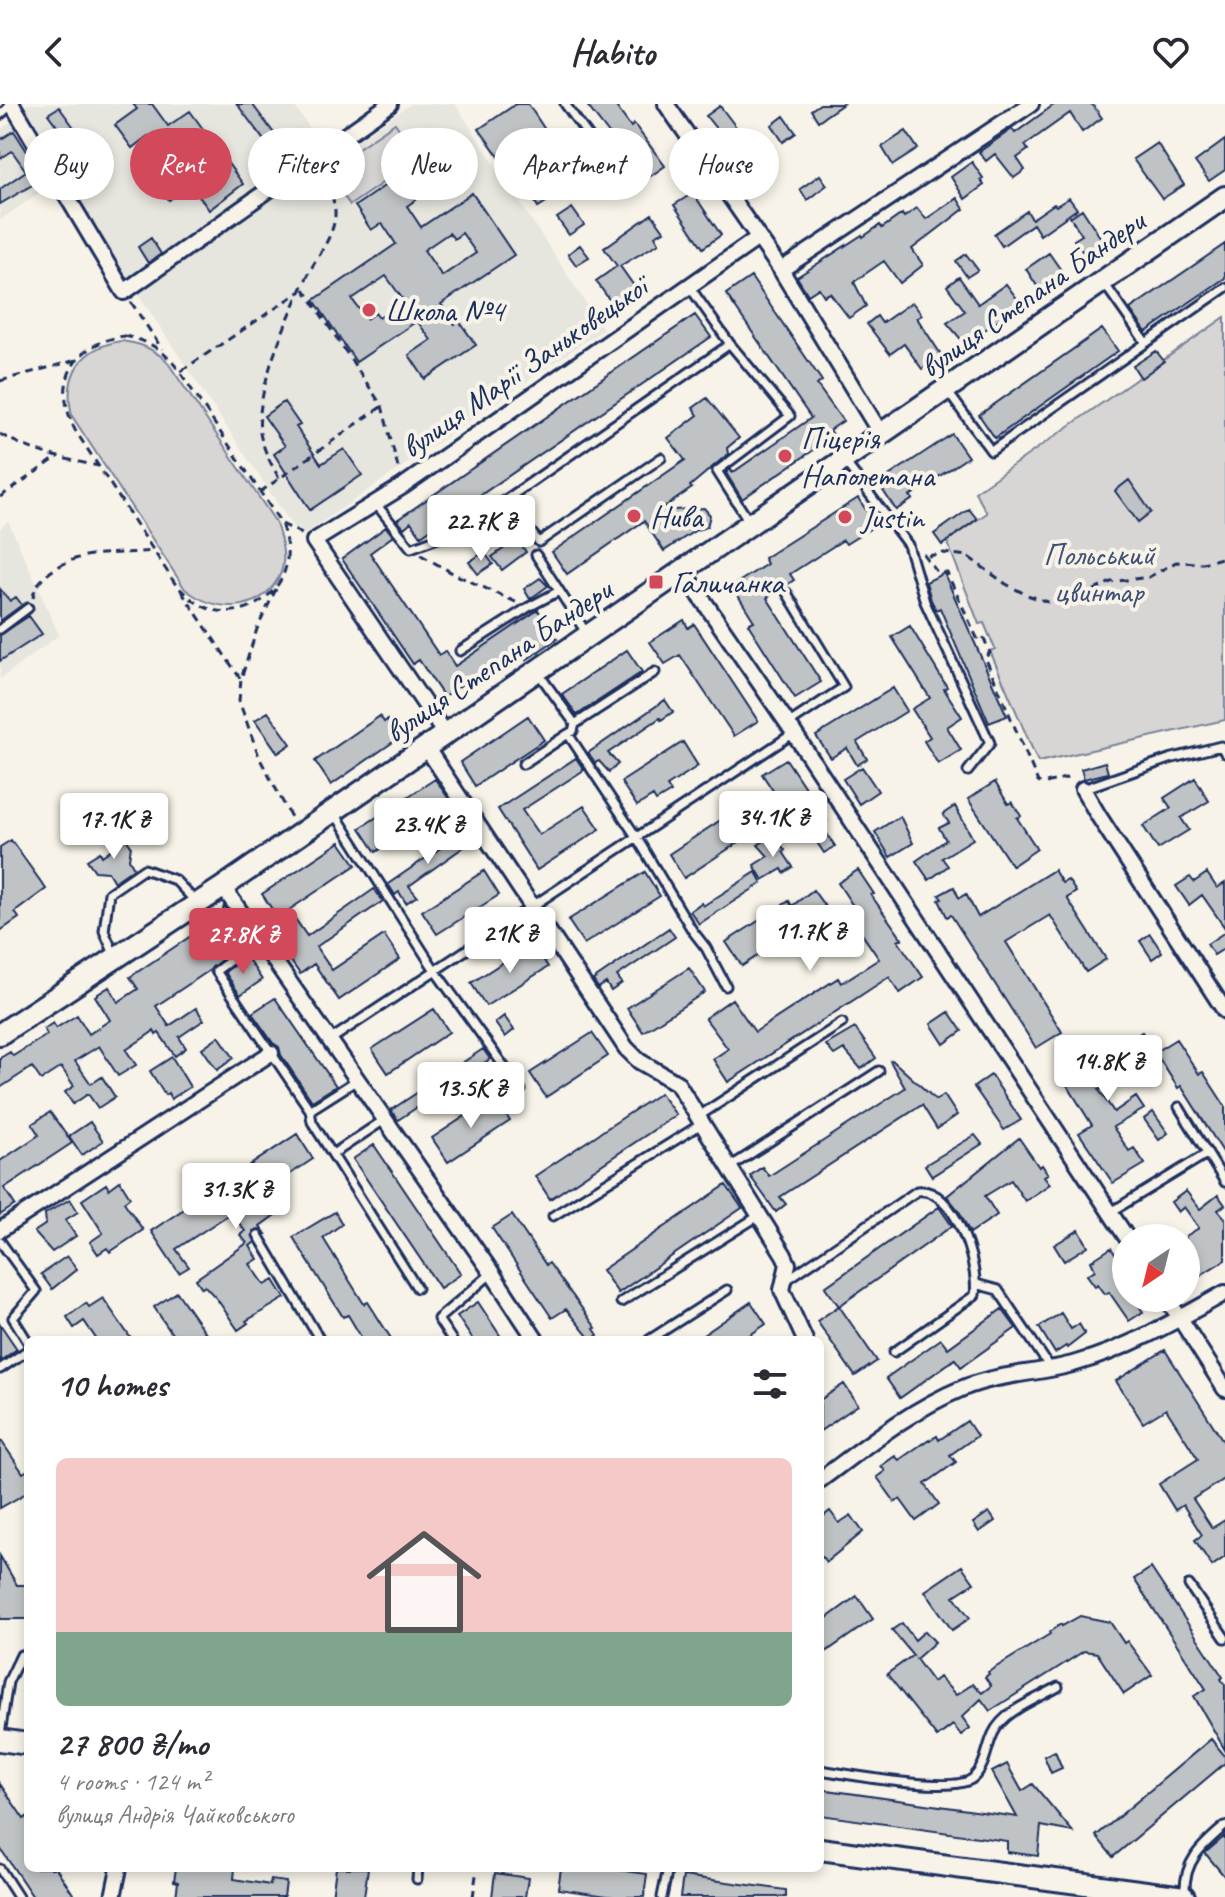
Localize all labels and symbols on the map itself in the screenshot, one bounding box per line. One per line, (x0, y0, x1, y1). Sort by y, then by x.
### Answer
street label: вулиця Степана Бандери (912, 200, 1155, 387)
street label: вулиця Марії Заньковецької (393, 263, 660, 467)
place label: Школа №4 (385, 290, 508, 331)
marker: Школа №4 (360, 301, 378, 319)
place label: Піцерія Наполетана (801, 418, 936, 496)
marker: Піцерія Наполетана (776, 447, 794, 465)
pin: 22.7K ₴ (407, 495, 555, 563)
place label: Нива (650, 496, 705, 537)
place label: Justin (859, 497, 925, 538)
marker: Нива (625, 507, 643, 525)
marker: Justin (836, 508, 854, 526)
park label: Польський цвинтар (1043, 534, 1156, 612)
place label: Галичанка (672, 562, 786, 603)
street label: вулиця Степана Бандери (377, 568, 622, 752)
marker: Галичанка (647, 573, 665, 591)
pin: 34.1K ₴ (699, 791, 847, 859)
pin: 17.1K ₴ (40, 793, 188, 861)
pin: 23.4K ₴ (354, 798, 502, 866)
pin: 11.7K ₴ (736, 905, 884, 973)
pin: 21K ₴ (454, 907, 566, 975)
pin: 27.8K ₴ (169, 908, 317, 976)
pin: 14.8K ₴ (1034, 1035, 1182, 1103)
pin: 13.5K ₴ (397, 1062, 545, 1130)
pin: 31.3K ₴ (162, 1163, 310, 1231)
north arrow (1112, 1224, 1200, 1312)

